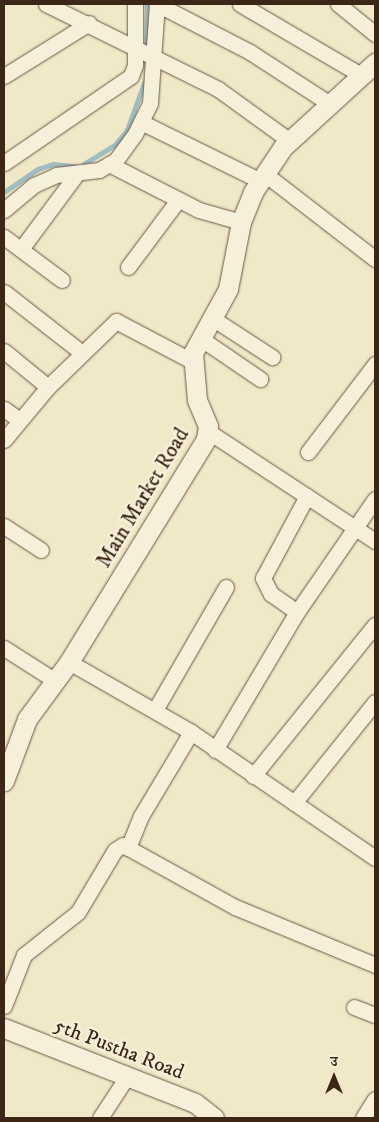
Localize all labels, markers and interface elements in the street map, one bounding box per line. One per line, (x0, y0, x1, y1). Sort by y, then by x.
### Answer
street label: Main Market Road (91, 424, 195, 572)
street label: 5th Pustha Road (51, 1013, 187, 1085)
north arrow (309, 1052, 359, 1102)
text: उ (330, 1053, 338, 1071)

